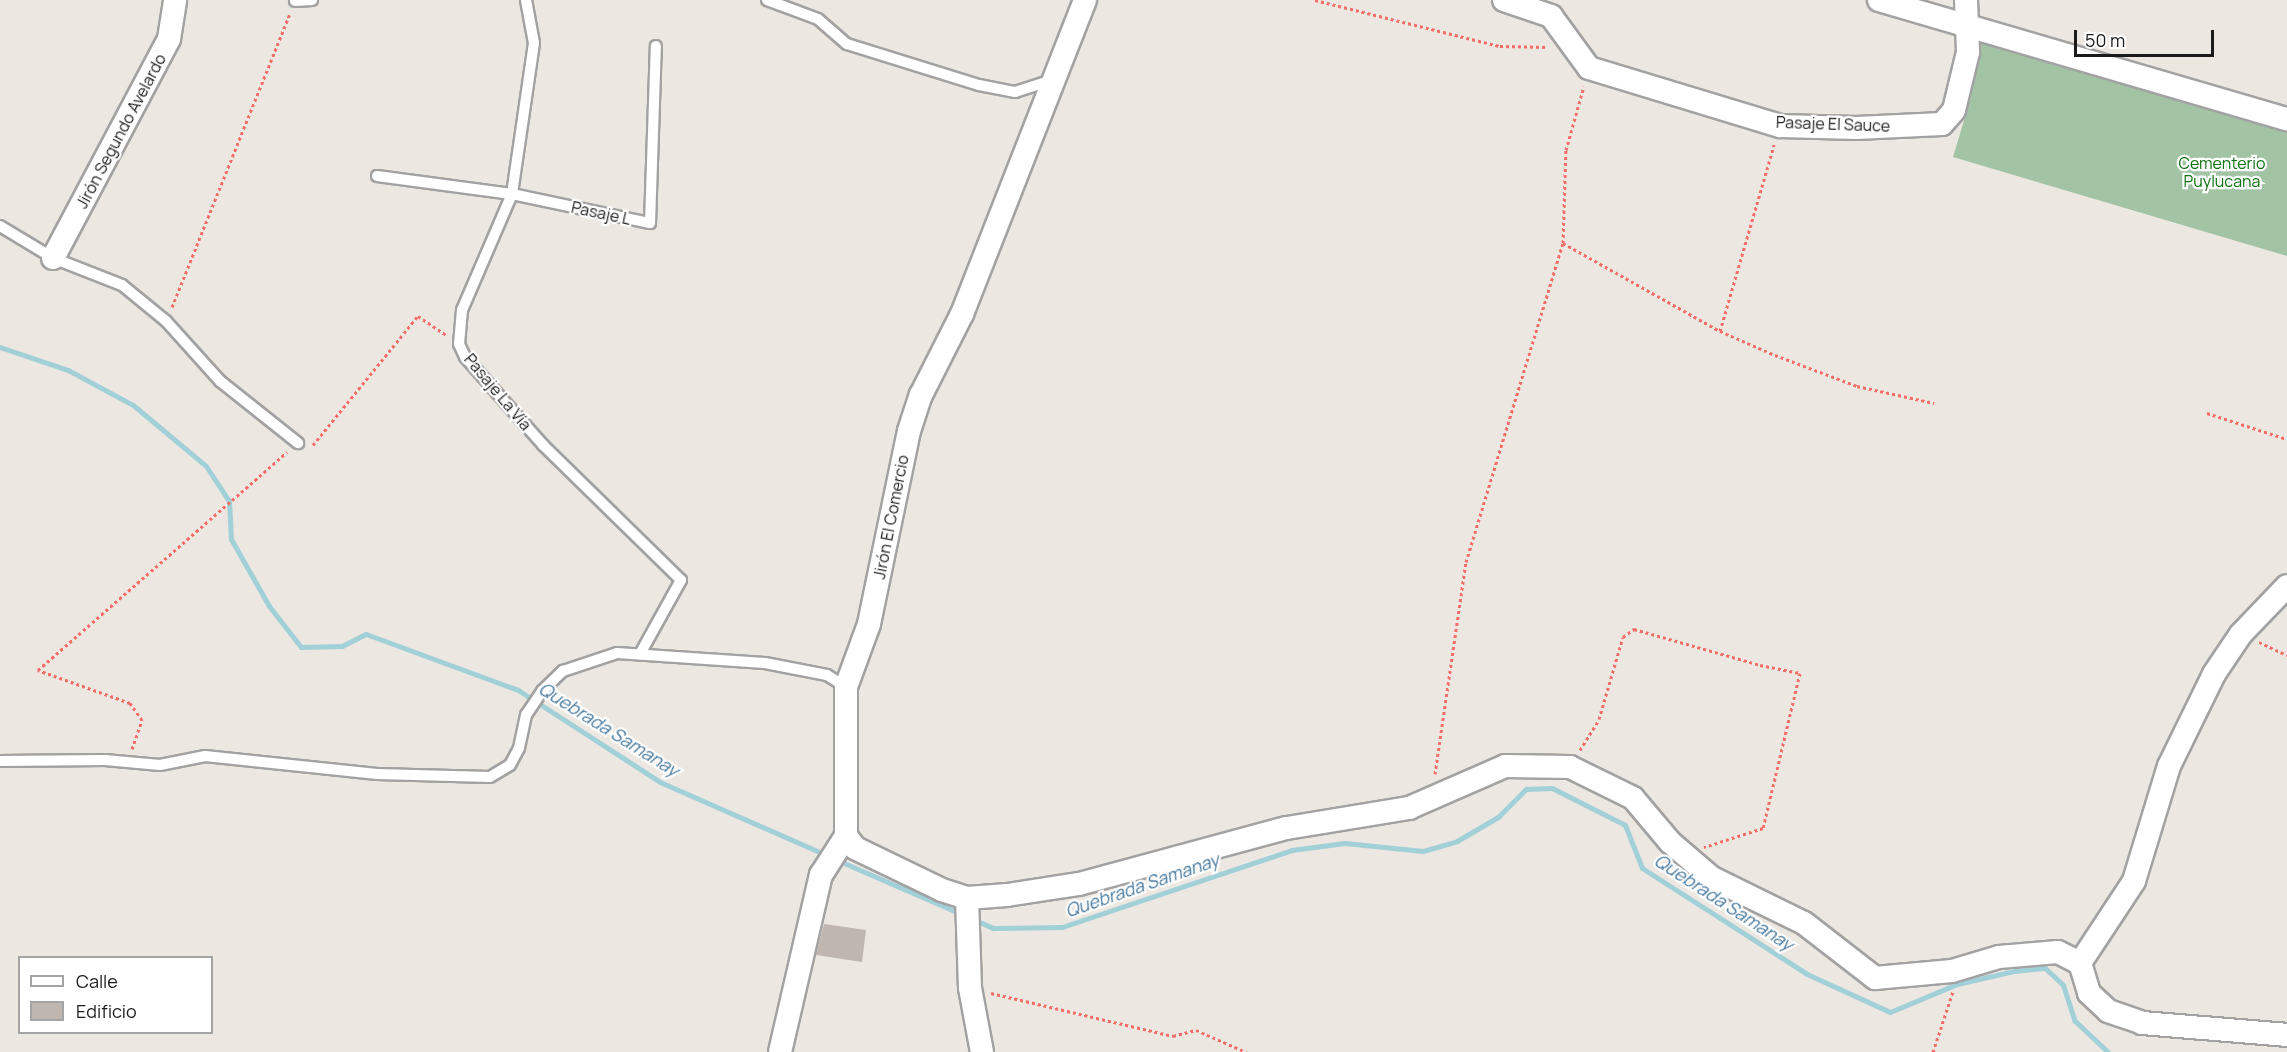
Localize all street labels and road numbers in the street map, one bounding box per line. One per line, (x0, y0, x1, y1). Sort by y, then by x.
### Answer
street label: Jirón Segundo Avelardo (72, 50, 170, 212)
street label: Pasaje El Sauce (1776, 112, 1890, 136)
street label: Pasaje L (570, 197, 632, 229)
street label: Pasaje La Vía (460, 350, 536, 434)
street label: Jirón El Comercio (870, 453, 912, 581)

